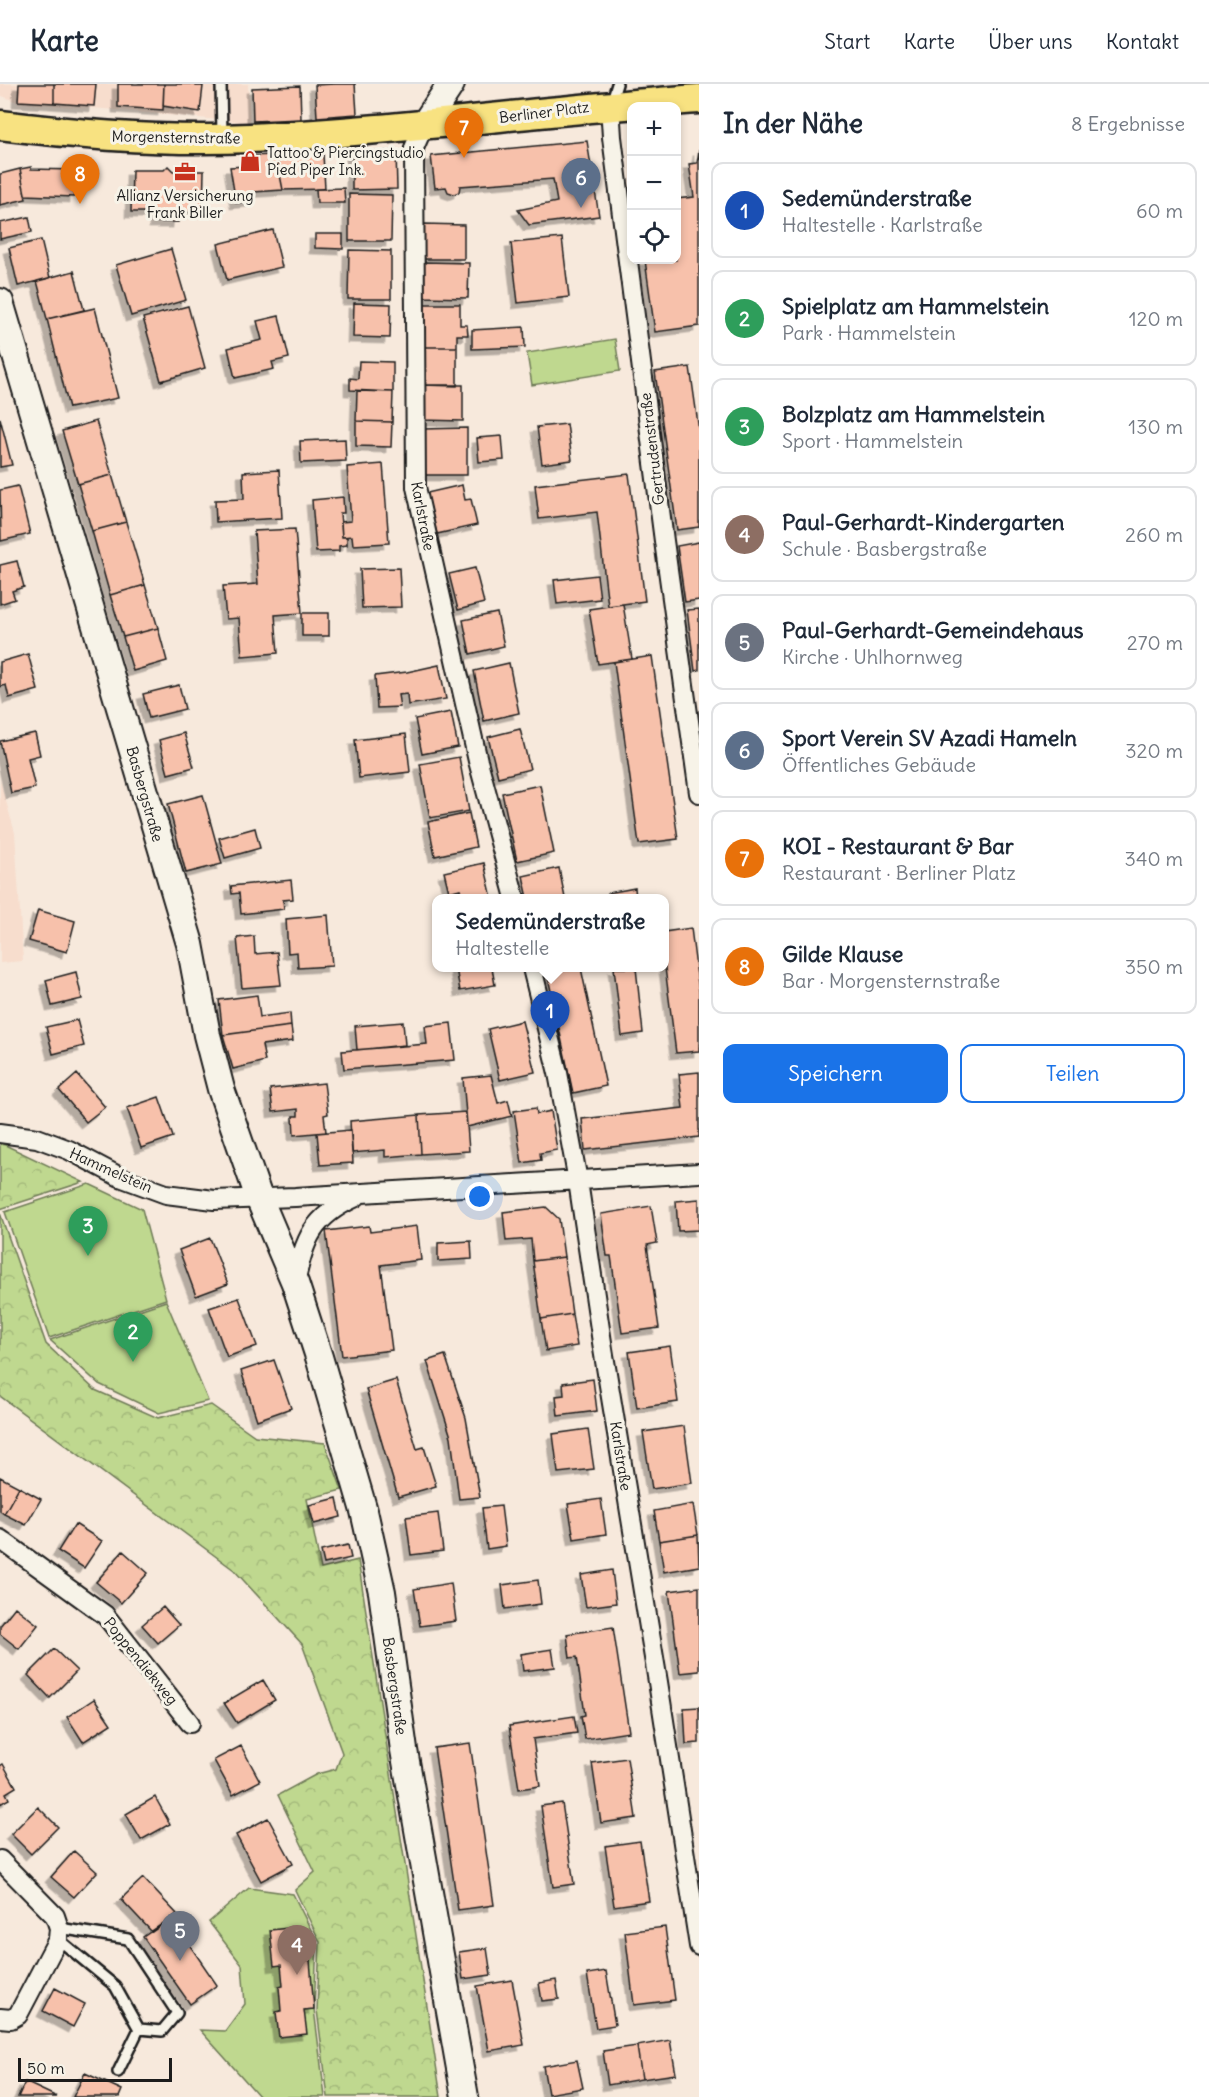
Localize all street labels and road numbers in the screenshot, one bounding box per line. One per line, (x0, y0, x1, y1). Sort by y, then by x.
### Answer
street label: Berliner Platz (498, 97, 590, 127)
street label: Morgensternstraße (111, 126, 241, 148)
street label: Gertrudenstraße (636, 392, 668, 506)
street label: Karlstraße (407, 480, 439, 552)
street label: Basbergstraße (122, 744, 168, 844)
street label: Hammelstein (67, 1143, 156, 1197)
street label: Karlstraße (606, 1420, 636, 1492)
street label: Poppendiekweg (100, 1613, 182, 1709)
street label: Basbergstraße (379, 1636, 411, 1736)

